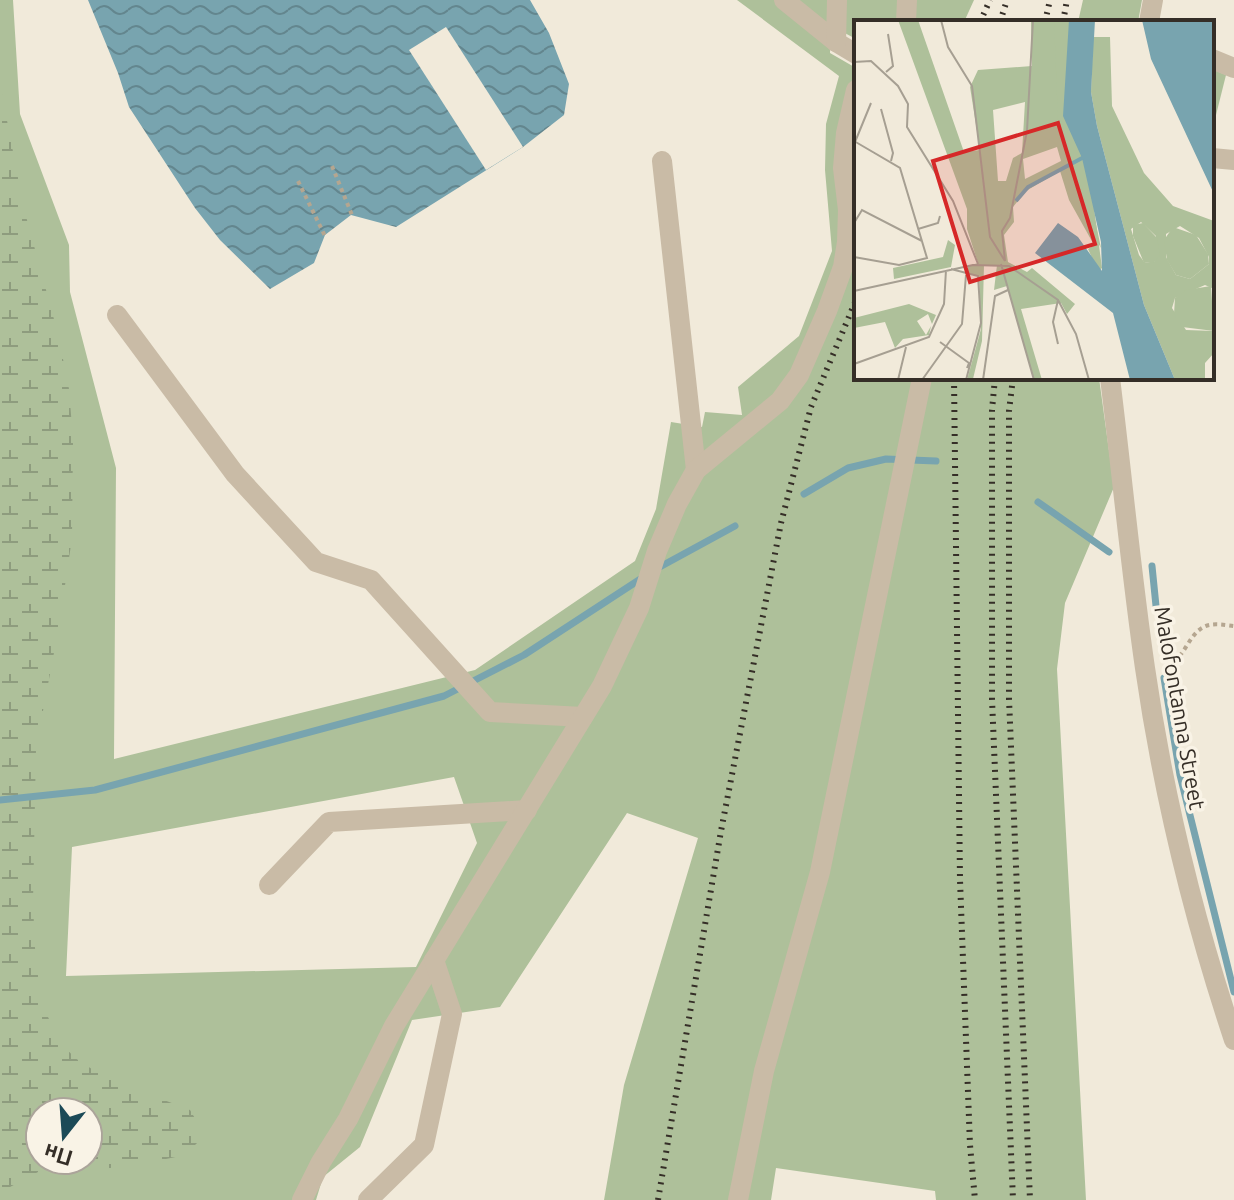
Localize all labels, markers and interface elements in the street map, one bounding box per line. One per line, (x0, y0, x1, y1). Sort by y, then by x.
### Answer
inset map (854, 20, 1214, 380)
street label: Malofontanna Street (1150, 604, 1211, 812)
north arrow (24, 1096, 104, 1176)
text: Пн (41, 1139, 75, 1172)

